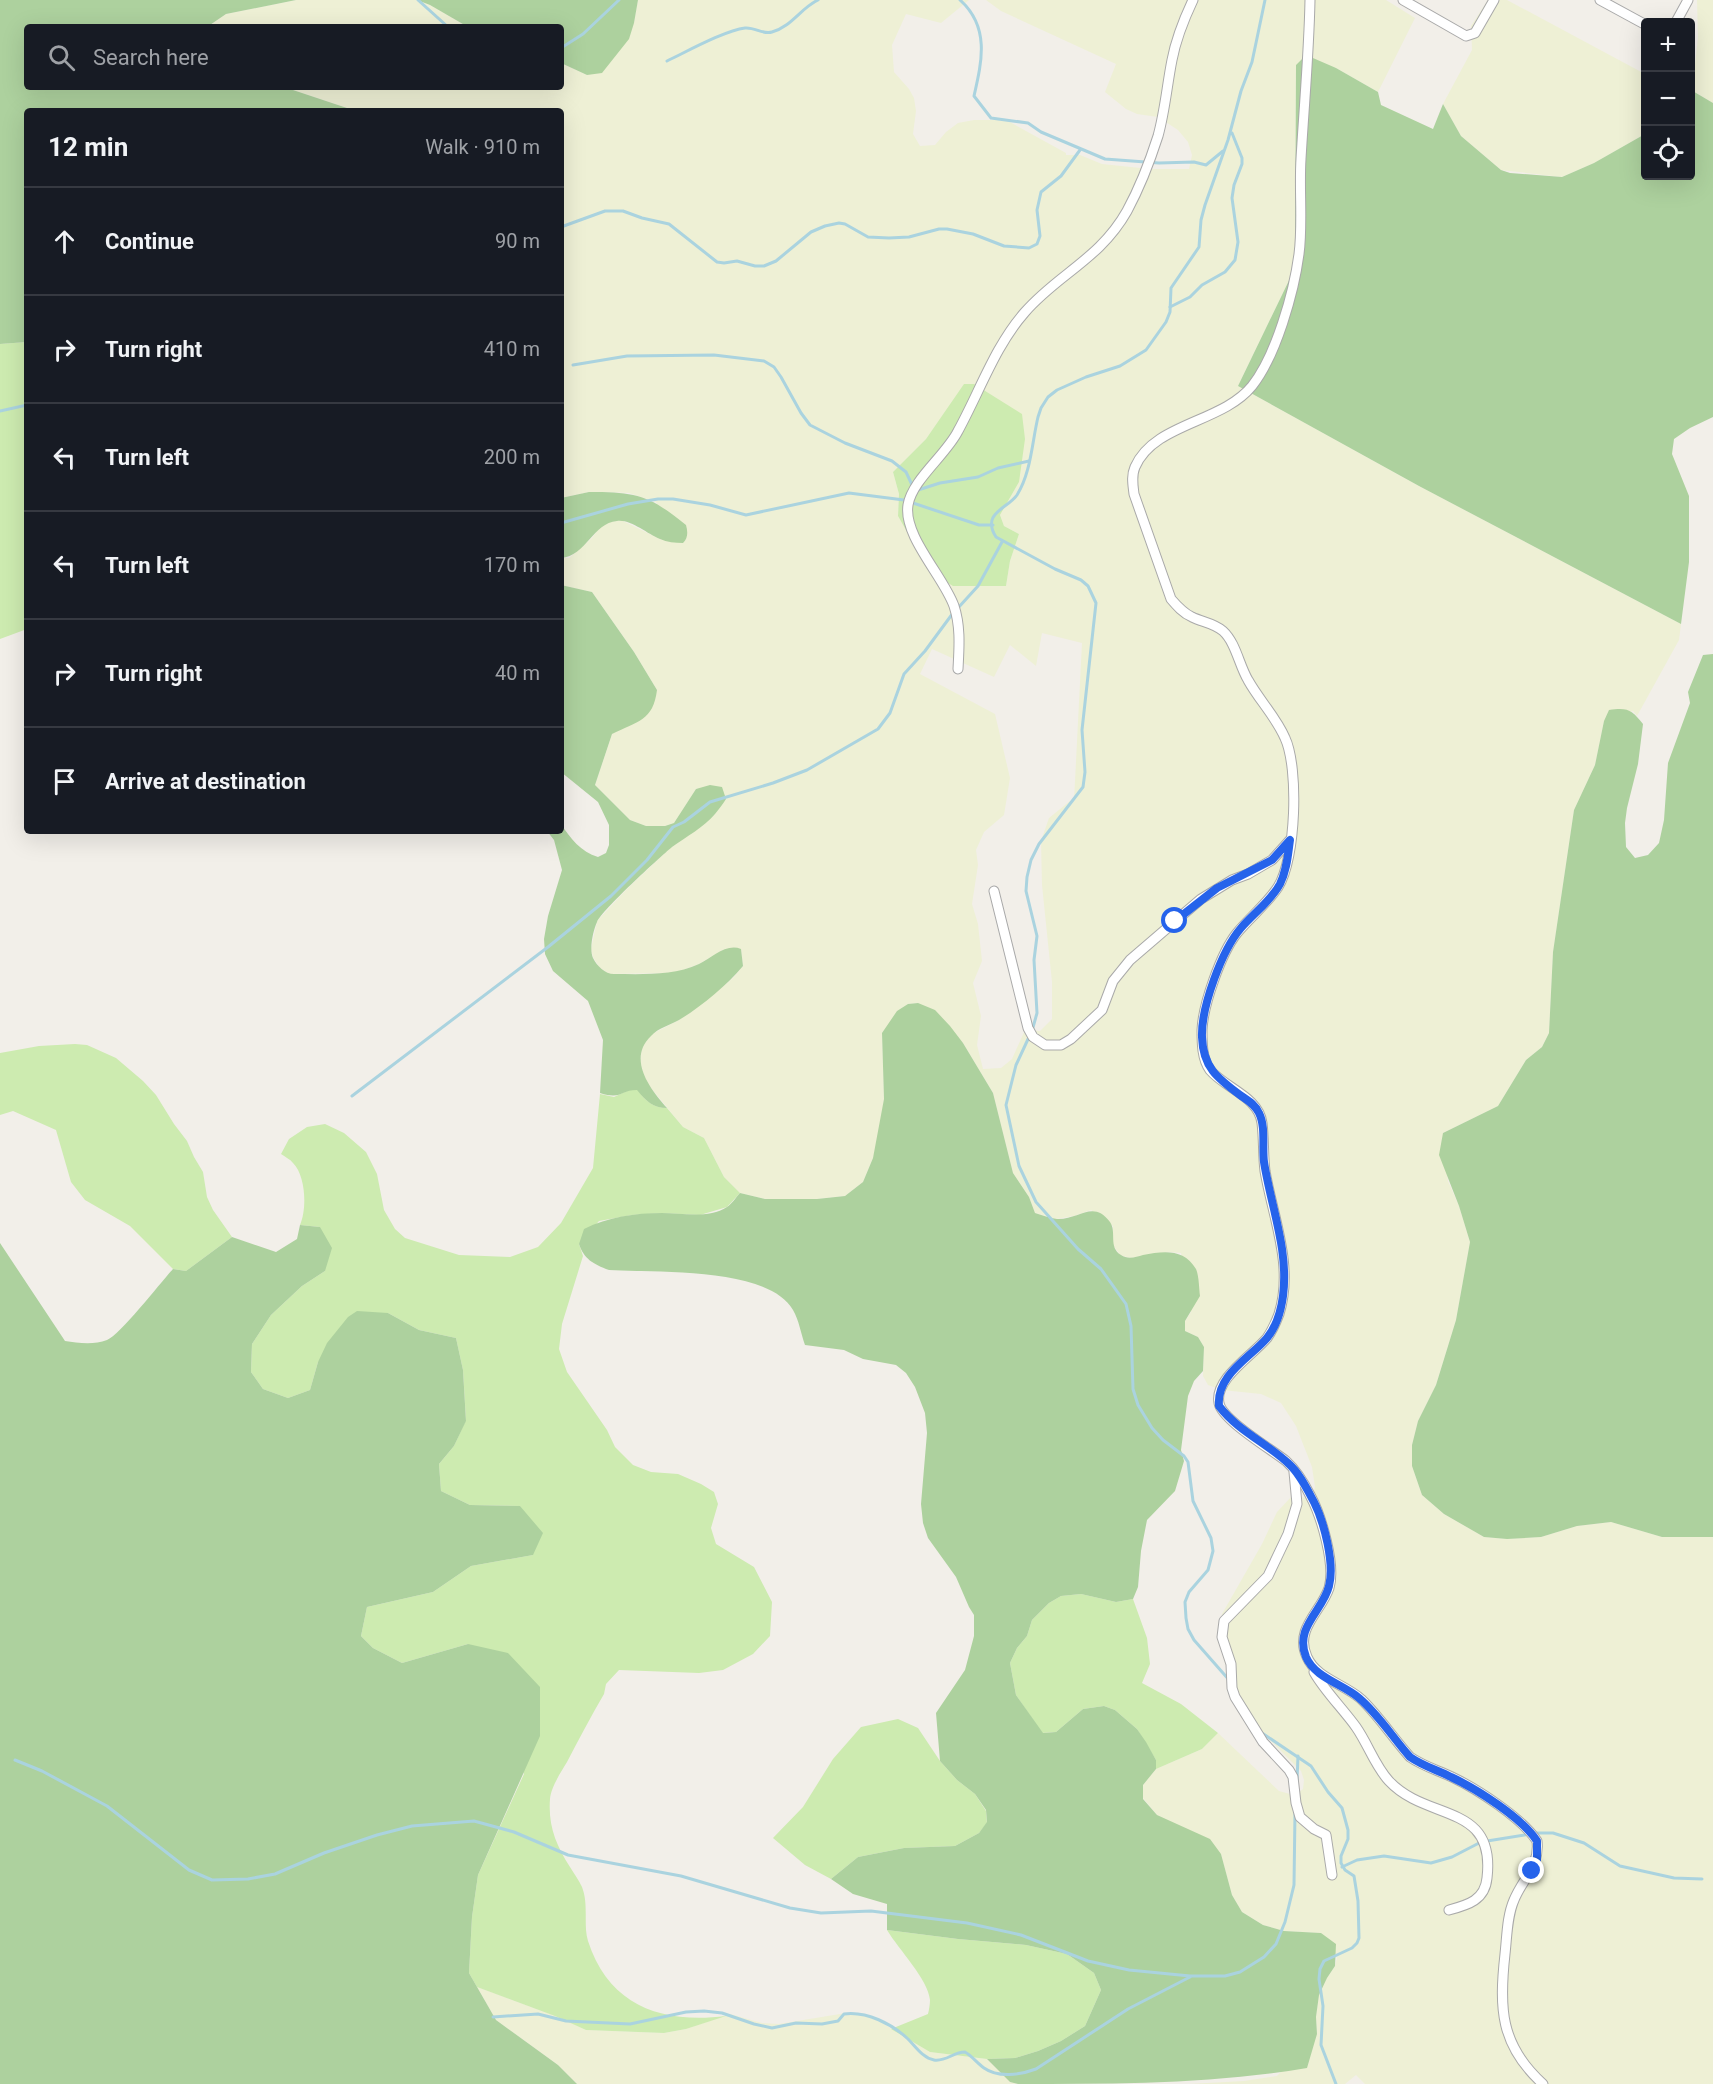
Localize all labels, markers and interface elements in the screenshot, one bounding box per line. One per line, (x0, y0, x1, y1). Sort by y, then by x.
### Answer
map controls (1641, 18, 1695, 180)
button: + (1641, 18, 1695, 72)
search box (24, 24, 564, 90)
icon: search (45, 41, 78, 74)
text: Search here (93, 45, 209, 70)
button: − (1641, 72, 1695, 126)
button: locate (1641, 126, 1695, 180)
text: 12 min (48, 132, 128, 162)
text: Walk · 910 m (425, 135, 540, 159)
icon: ahead (48, 225, 81, 258)
text: Continue (105, 229, 194, 254)
text: 90 m (495, 229, 540, 253)
icon: right (48, 333, 81, 366)
text: Turn right (105, 337, 202, 362)
text: 410 m (484, 337, 540, 361)
icon: left (48, 441, 81, 474)
text: Turn left (105, 445, 189, 470)
text: 200 m (484, 445, 540, 469)
icon: left (48, 549, 81, 582)
text: Turn left (105, 553, 189, 578)
text: 170 m (484, 553, 540, 577)
icon: right (48, 657, 81, 690)
text: Turn right (105, 661, 202, 686)
text: 40 m (495, 661, 540, 685)
icon: arrive (48, 765, 81, 798)
text: Arrive at destination (105, 769, 306, 794)
route start (1161, 907, 1187, 933)
route end (1518, 1857, 1544, 1883)

